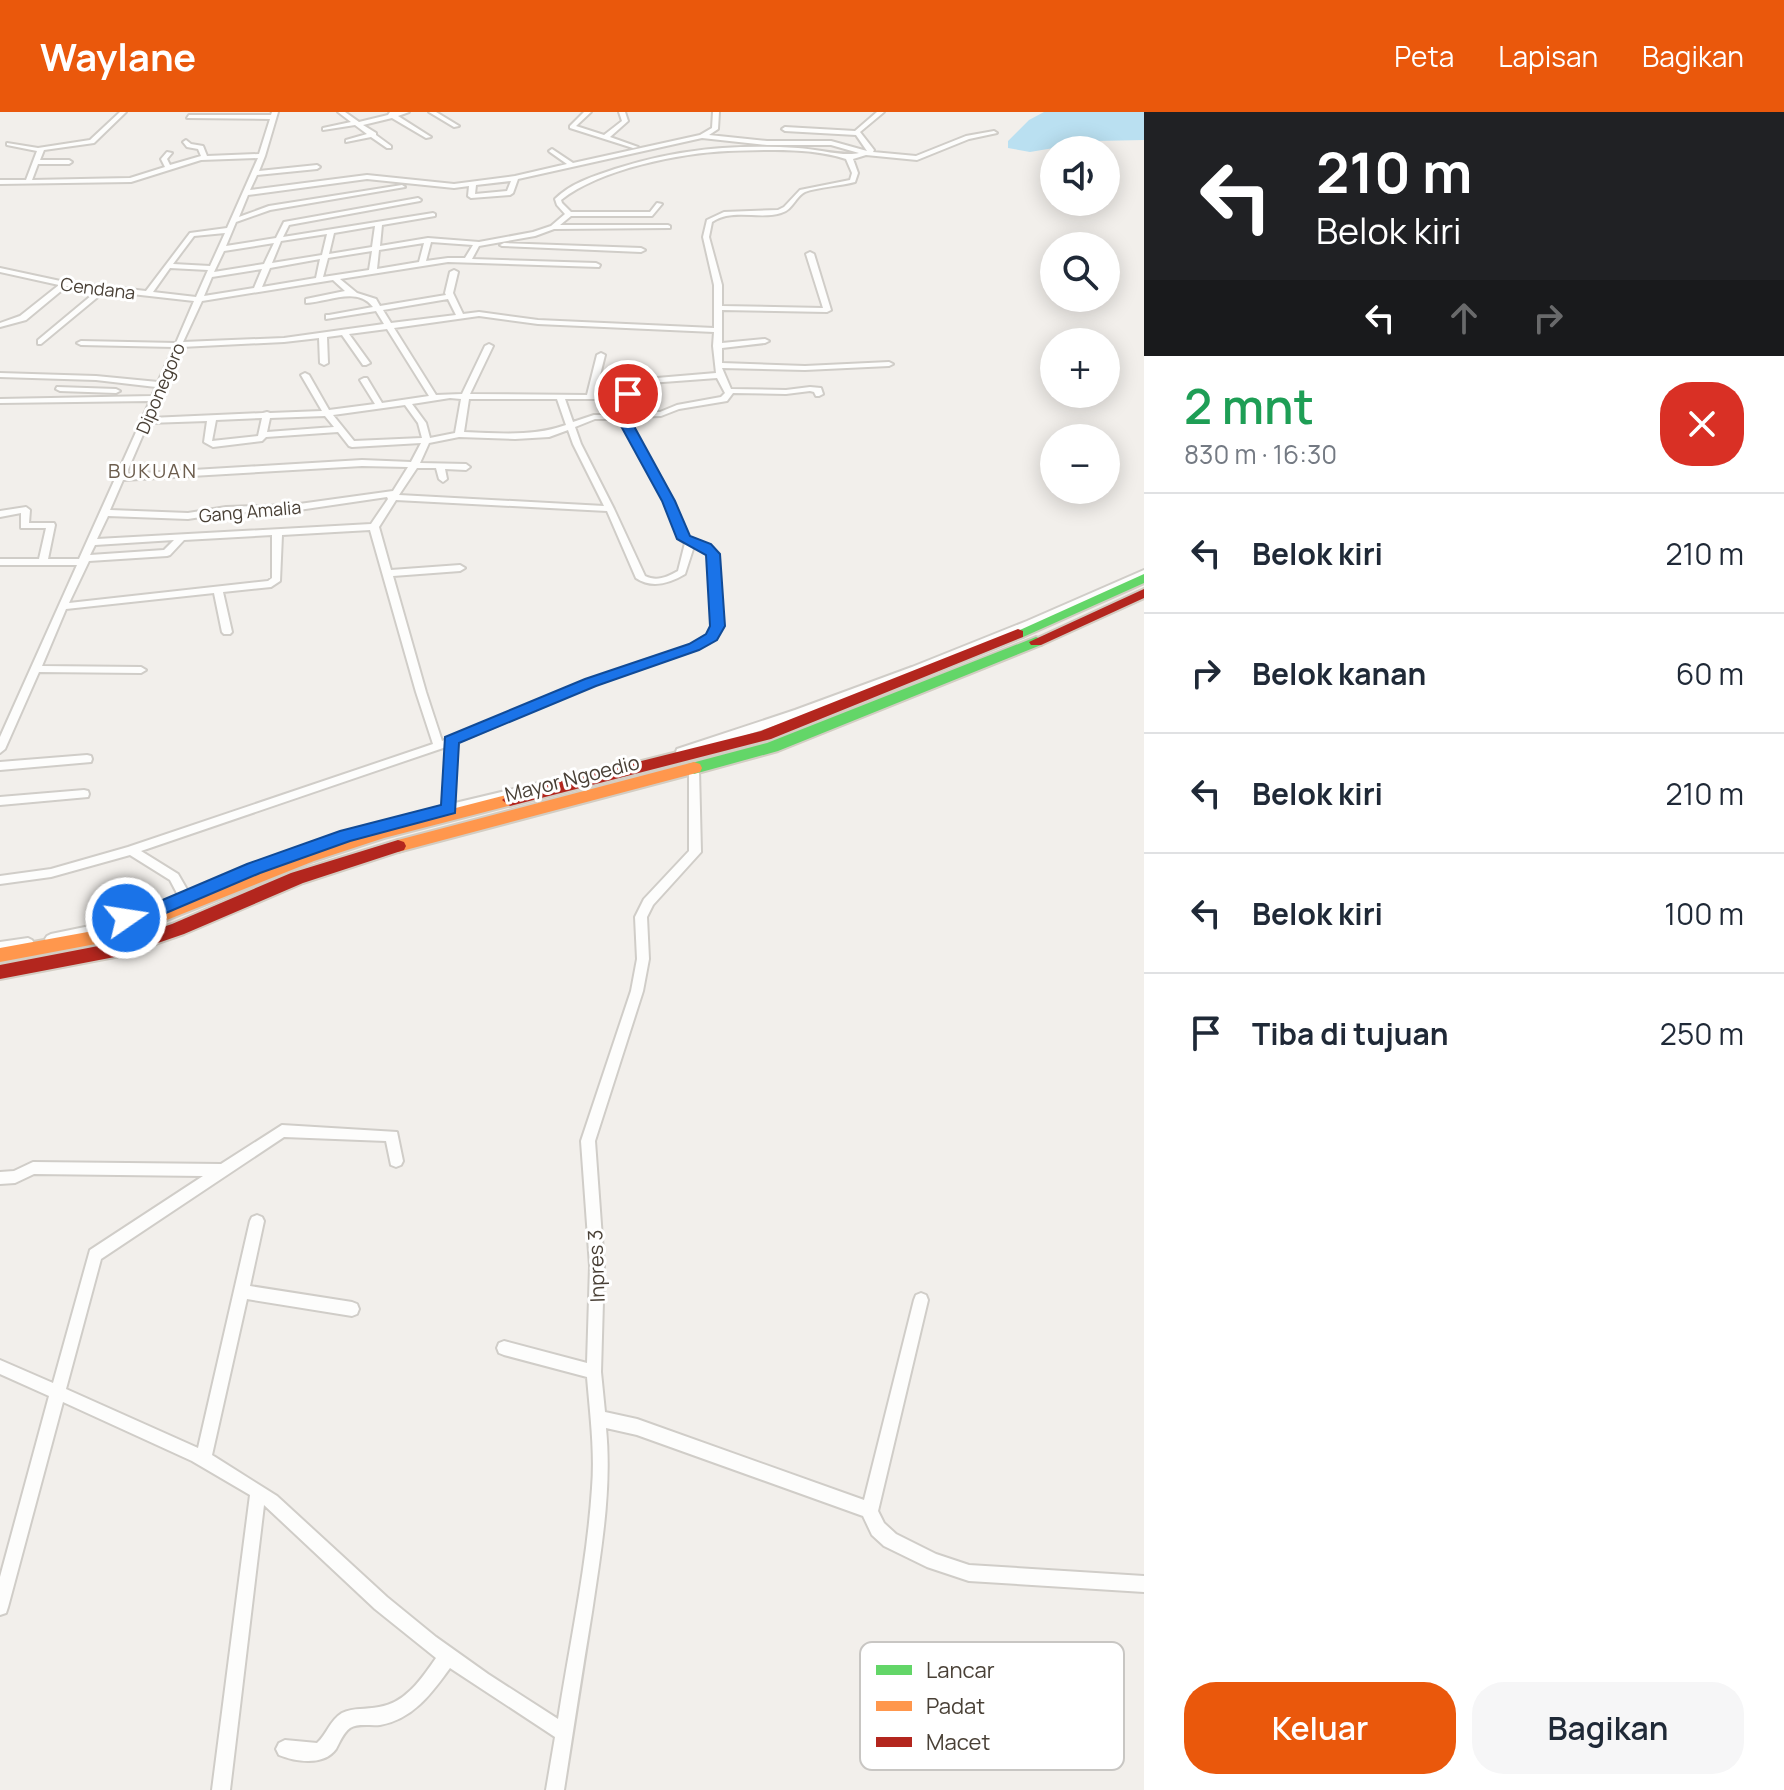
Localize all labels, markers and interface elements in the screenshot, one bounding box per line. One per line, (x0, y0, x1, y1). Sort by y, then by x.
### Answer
text: Waylane (40, 30, 196, 82)
text: Peta (1394, 37, 1454, 75)
text: Lapisan (1498, 37, 1598, 75)
text: Bagikan (1642, 37, 1744, 75)
text: 210 m (1316, 133, 1472, 210)
map controls (1040, 136, 1120, 504)
button: sound (1040, 136, 1120, 216)
icon: left (1184, 144, 1288, 248)
text: Belok kiri (1316, 206, 1462, 255)
button: search (1040, 232, 1120, 312)
street label: Cendana (59, 272, 137, 304)
icon: left (1358, 296, 1402, 340)
icon: ahead (1442, 296, 1486, 340)
icon: right (1526, 296, 1570, 340)
button: + (1040, 328, 1120, 408)
street label: Diponegoro (130, 339, 190, 437)
pin (594, 360, 662, 428)
icon: arrive (606, 372, 650, 416)
text: 2 mnt (1184, 373, 1314, 438)
button: close (1660, 382, 1744, 466)
button: − (1040, 424, 1120, 504)
text: 830 m · 16:30 (1184, 436, 1337, 472)
district label: BUKUAN (108, 457, 198, 484)
street label: Gang Amalia (198, 495, 302, 527)
icon: left (1184, 531, 1228, 575)
text: Belok kiri (1252, 533, 1383, 574)
text: 210 m (1665, 533, 1744, 574)
icon: right (1184, 651, 1228, 695)
text: Belok kanan (1252, 653, 1426, 694)
text: 60 m (1676, 653, 1744, 694)
street label: Mayor Ngoedio (502, 748, 642, 808)
icon: left (1184, 771, 1228, 815)
text: Belok kiri (1252, 773, 1383, 814)
text: 210 m (1665, 773, 1744, 814)
position arrow (84, 876, 168, 960)
icon: left (1184, 891, 1228, 935)
text: Belok kiri (1252, 893, 1383, 934)
text: 100 m (1664, 893, 1744, 934)
icon: arrive (1184, 1011, 1228, 1055)
text: Tiba di tujuan (1252, 1013, 1449, 1054)
text: 250 m (1660, 1013, 1744, 1054)
street label: Inpres 3 (581, 1229, 611, 1303)
legend (860, 1642, 1124, 1770)
text: Lancar (926, 1655, 995, 1685)
button: Keluar (1184, 1682, 1456, 1774)
button: Bagikan (1472, 1682, 1744, 1774)
text: Padat (926, 1691, 985, 1721)
text: Macet (926, 1727, 990, 1757)

